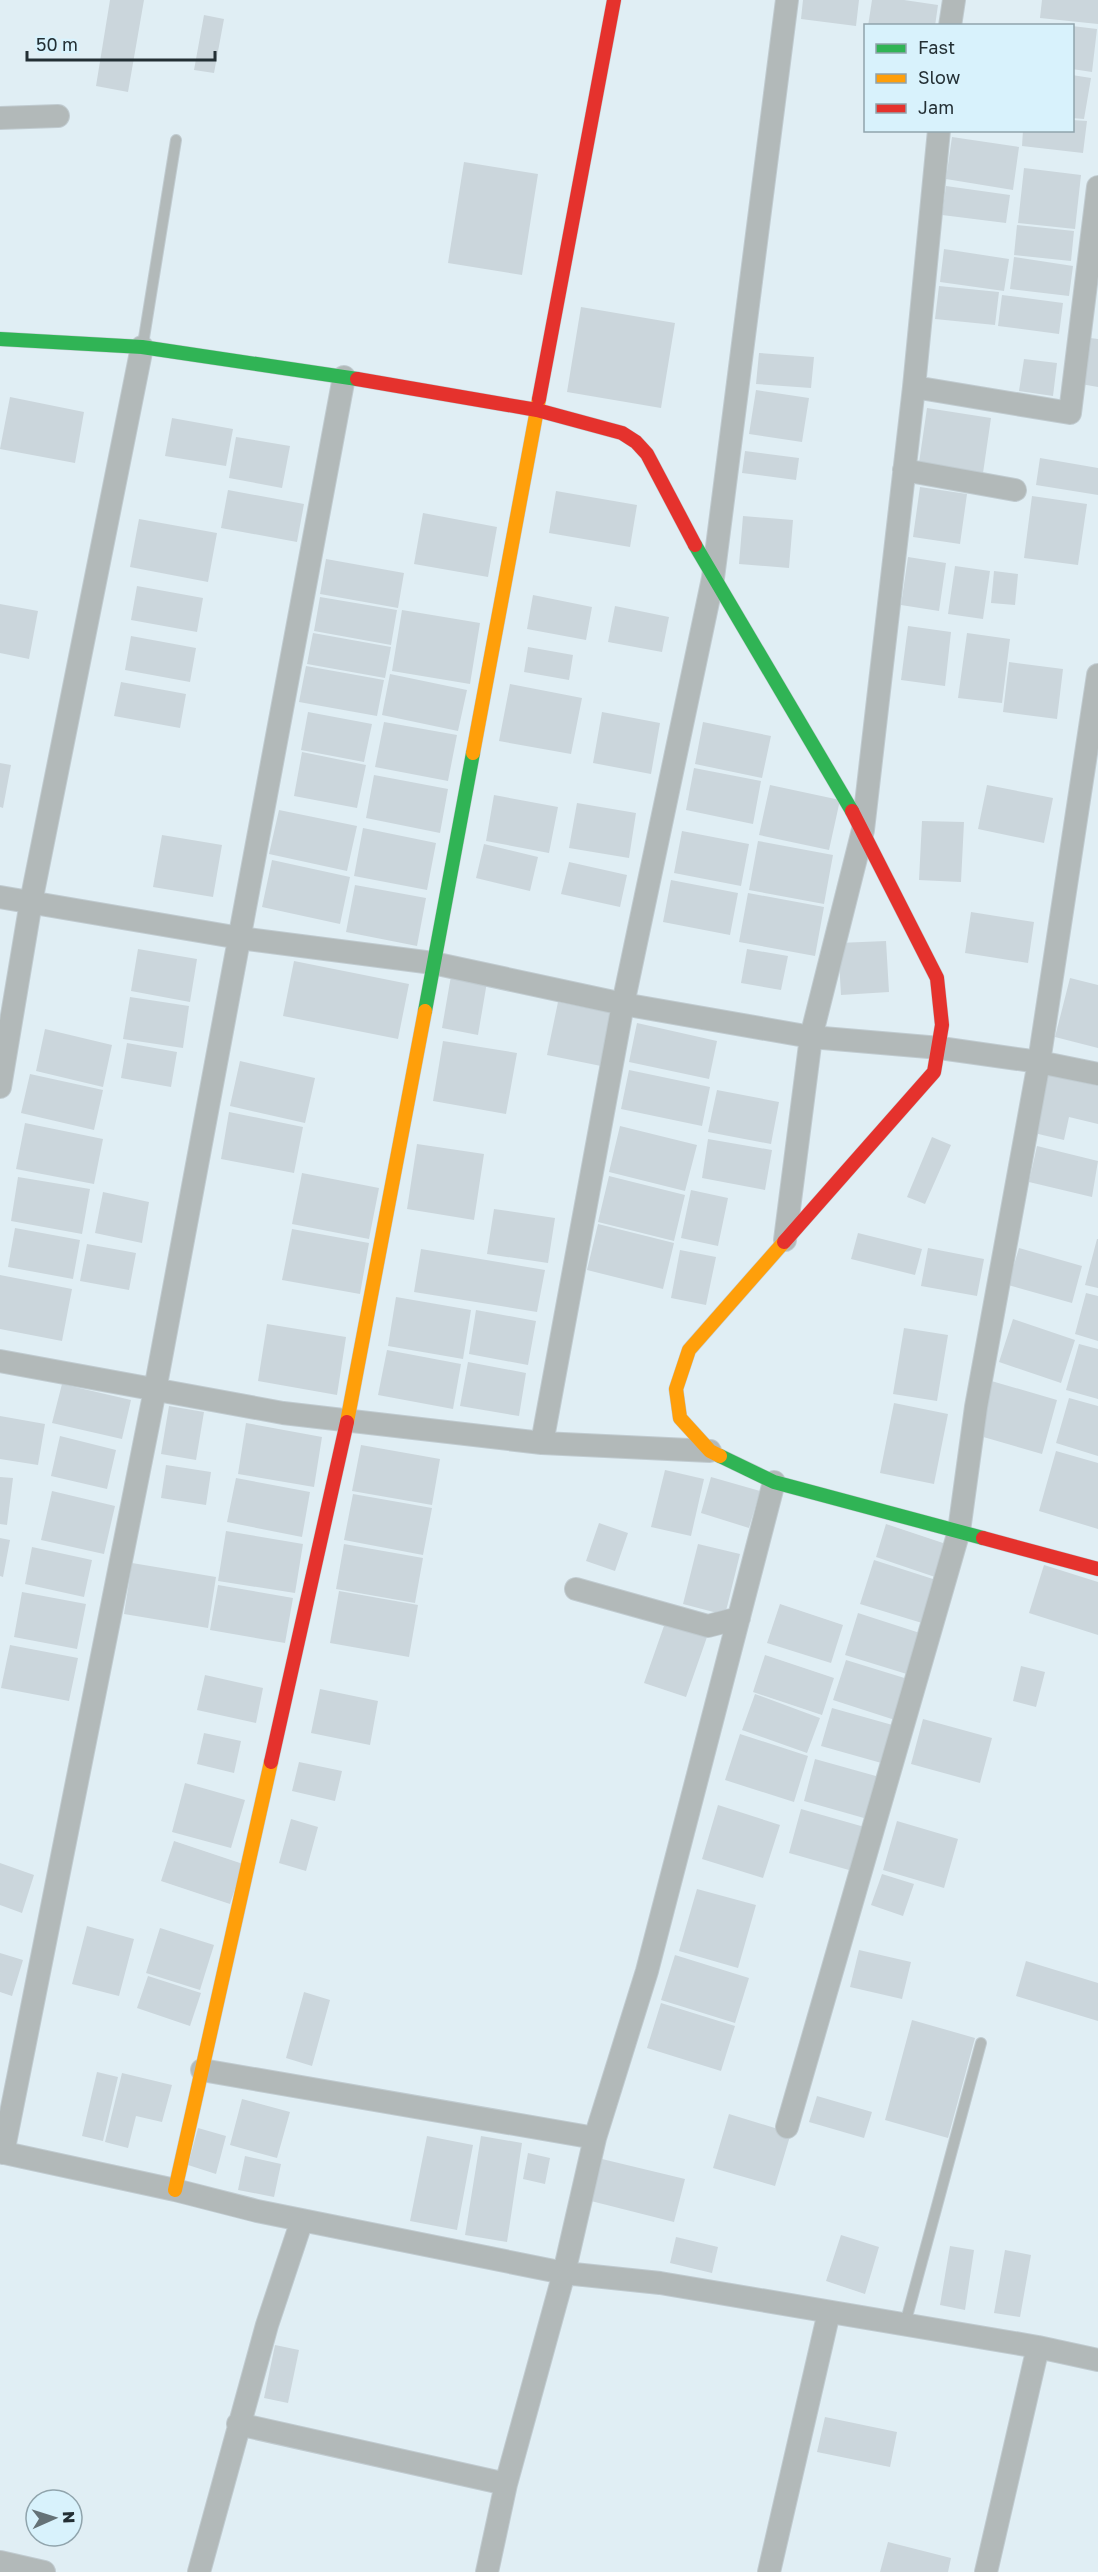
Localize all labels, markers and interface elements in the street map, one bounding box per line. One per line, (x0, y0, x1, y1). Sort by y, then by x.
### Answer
scale bar (27, 24, 214, 62)
legend (864, 24, 1074, 132)
text: 50 m (36, 33, 78, 55)
text: Fast (918, 36, 955, 58)
text: Slow (918, 66, 961, 88)
text: Jam (918, 96, 954, 118)
north arrow (24, 2488, 84, 2548)
text: N (59, 2511, 79, 2524)

